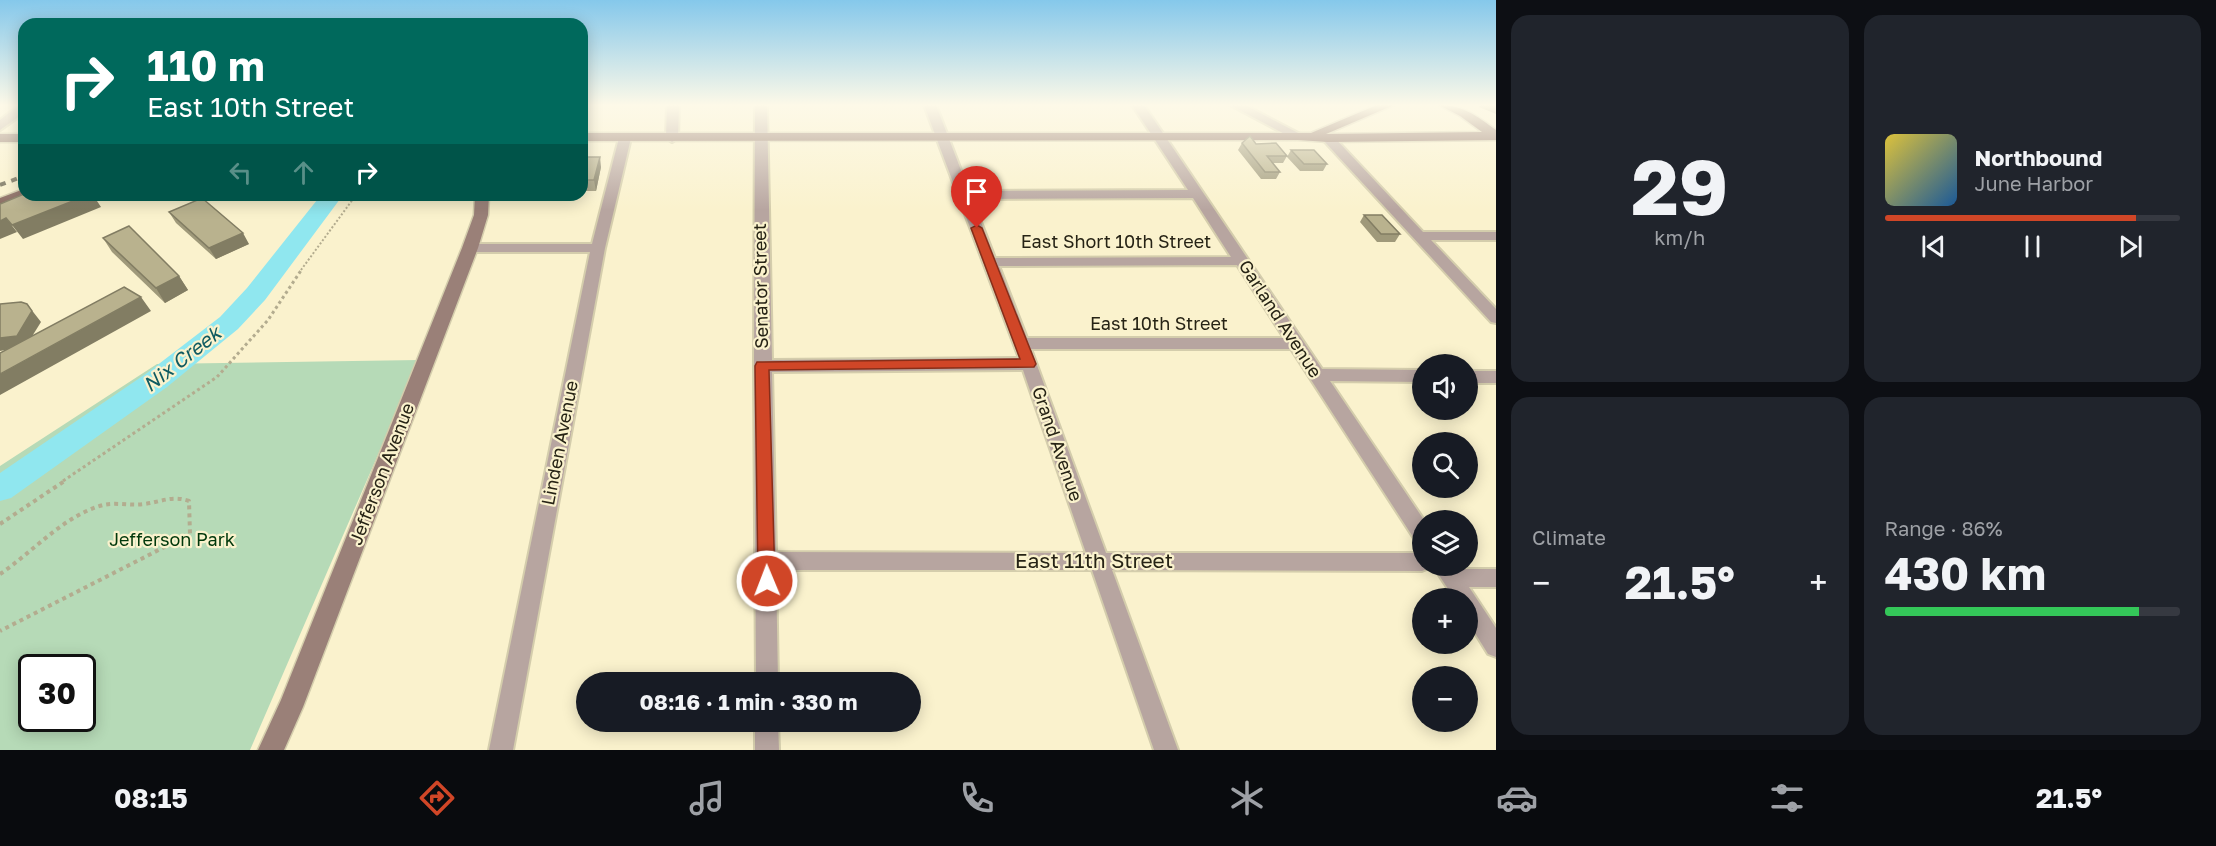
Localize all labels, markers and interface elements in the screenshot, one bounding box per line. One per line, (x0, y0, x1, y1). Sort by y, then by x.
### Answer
text: 110 m (147, 40, 265, 90)
icon: right (48, 42, 126, 120)
text: East 10th Street (147, 91, 354, 123)
text: 29 (1631, 139, 1728, 232)
text: Northbound (1975, 144, 2102, 171)
icon: left (224, 156, 257, 189)
icon: ahead (287, 156, 320, 189)
icon: right (350, 156, 383, 189)
pin (951, 166, 1002, 228)
text: June Harbor (1975, 171, 2093, 195)
icon: arrive (960, 175, 993, 208)
street label: Senator Street (748, 223, 772, 349)
text: km/h (1654, 225, 1705, 249)
street label: East Short 10th Street (1021, 230, 1211, 252)
icon: previous (1917, 230, 1950, 263)
icon: pause (2016, 230, 2049, 263)
icon: next (2114, 230, 2147, 263)
street label: Garland Avenue (1235, 255, 1327, 381)
street label: East 10th Street (1090, 312, 1228, 334)
water label: Nix Creek (138, 319, 227, 396)
map controls (1412, 354, 1478, 732)
button: sound (1412, 354, 1478, 420)
street label: Linden Avenue (536, 378, 582, 507)
street label: Grand Avenue (1028, 383, 1088, 504)
street label: Jefferson Avenue (344, 400, 418, 548)
button: search (1412, 432, 1478, 498)
button: layers (1412, 510, 1478, 576)
text: Range · 86% (1885, 516, 2003, 540)
text: Climate (1532, 525, 1606, 549)
park label: Jefferson Park (109, 528, 235, 550)
text: 430 km (1885, 546, 2046, 600)
street label: East 11th Street (1015, 547, 1173, 573)
position arrow (735, 549, 799, 613)
text: 21.5° (1625, 555, 1735, 609)
text: − (1532, 563, 1550, 602)
text: + (1809, 563, 1828, 602)
button: + (1412, 588, 1478, 654)
speed limit sign: 30 (18, 654, 96, 732)
button: − (1412, 666, 1478, 732)
text: 08:16 · 1 min · 330 m (639, 688, 858, 715)
icon: directions (416, 777, 458, 819)
icon: music (686, 777, 728, 819)
icon: phone (956, 777, 998, 819)
icon: climate (1226, 777, 1268, 819)
icon: car (1496, 777, 1538, 819)
icon: filters (1766, 777, 1808, 819)
text: 08:15 (114, 782, 188, 814)
text: 21.5° (2036, 782, 2102, 814)

